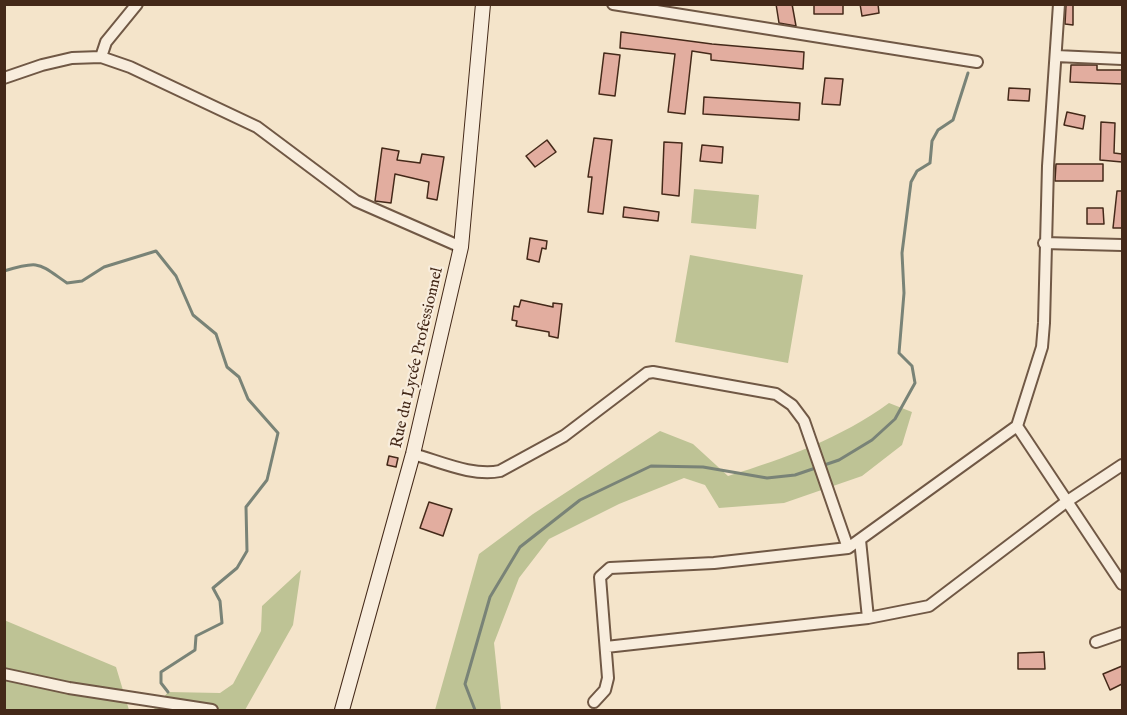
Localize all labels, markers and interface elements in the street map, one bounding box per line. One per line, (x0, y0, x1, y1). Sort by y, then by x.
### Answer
street label: Rue du Lycée Professionnel (388, 266, 448, 450)

